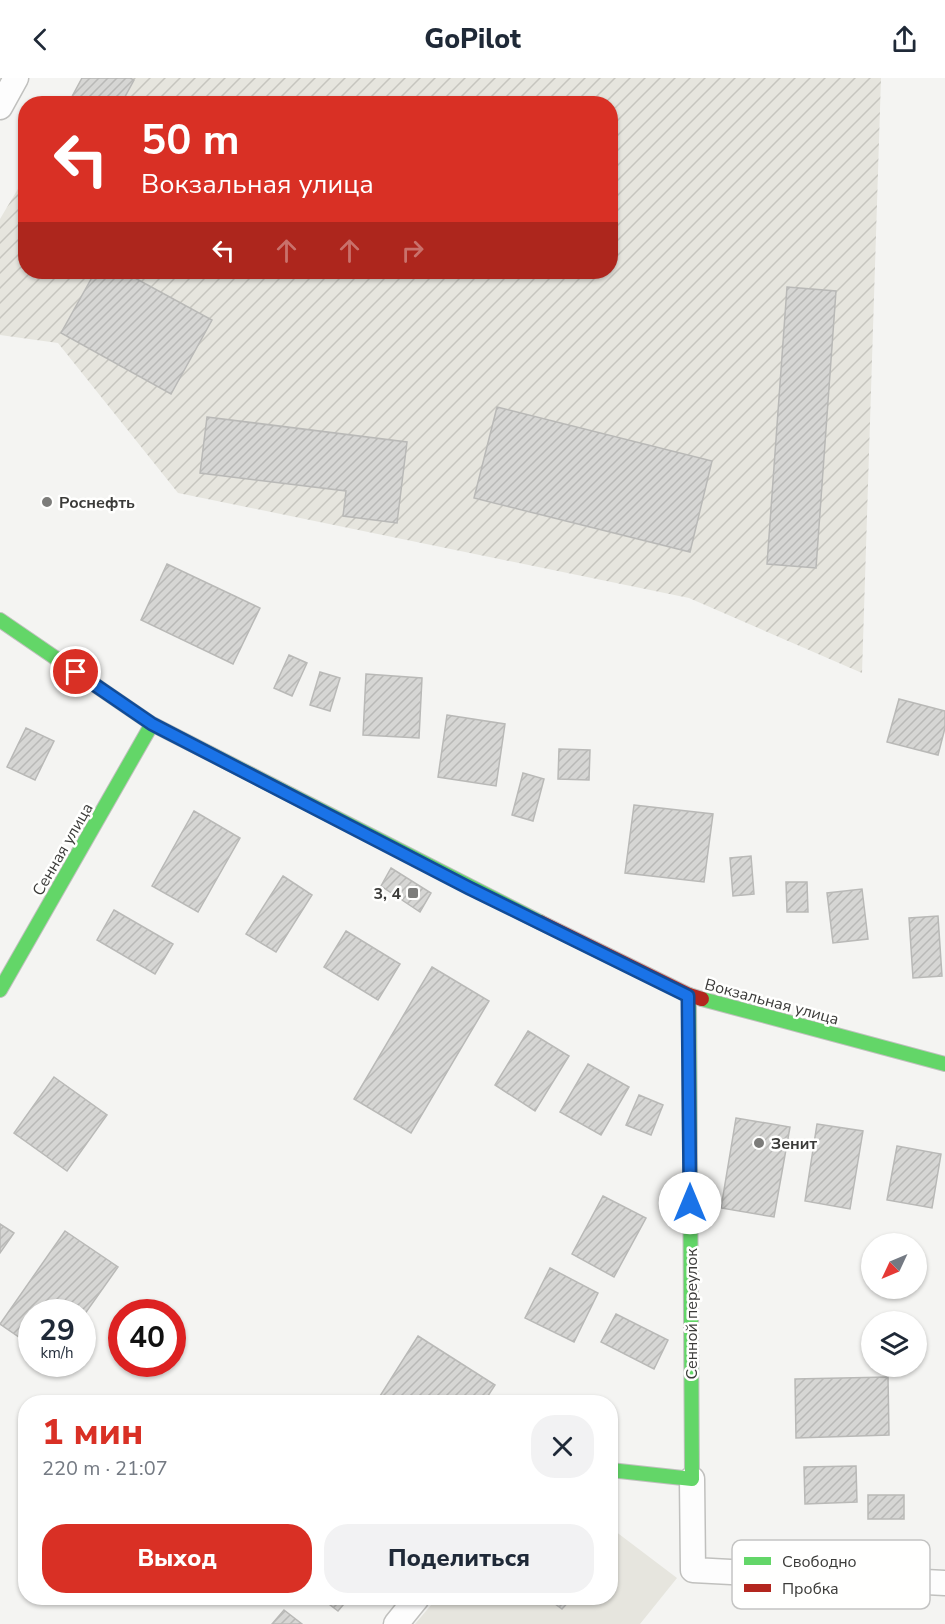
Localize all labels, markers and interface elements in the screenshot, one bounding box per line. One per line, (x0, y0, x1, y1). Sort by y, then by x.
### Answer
text: GoPilot (424, 21, 521, 58)
icon: back (24, 23, 57, 56)
icon: share (888, 23, 921, 56)
text: 50 m (141, 112, 240, 169)
icon: left (42, 120, 120, 198)
text: Вокзальная улица (141, 166, 374, 203)
icon: left (207, 234, 240, 267)
icon: ahead (270, 234, 303, 267)
icon: ahead (333, 234, 366, 267)
icon: right (396, 234, 429, 267)
place label: Роснефть (59, 492, 135, 514)
marker: Роснефть (40, 495, 54, 509)
pin (50, 646, 101, 697)
icon: arrive (59, 655, 92, 688)
street label: Сенная улица (27, 799, 98, 900)
place label: 3, 4 (374, 883, 401, 905)
marker: 3, 4 (406, 886, 420, 900)
street label: Вокзальная улица (702, 973, 841, 1030)
place label: Зенит (771, 1133, 817, 1155)
marker: Зенит (752, 1136, 766, 1150)
position arrow (658, 1171, 722, 1235)
north arrow (861, 1233, 927, 1299)
map controls (861, 1233, 927, 1377)
street label: Сенной переулок (681, 1248, 703, 1380)
speed limit sign: 40 (108, 1299, 186, 1377)
text: 29 (39, 1310, 75, 1351)
button: layers (861, 1311, 927, 1377)
text: km/h (40, 1343, 74, 1363)
text: 1 мин (42, 1408, 143, 1457)
button: close (531, 1415, 594, 1478)
text: 220 m · 21:07 (42, 1455, 168, 1482)
button: Выход (42, 1524, 312, 1593)
button: Поделиться (324, 1524, 594, 1593)
legend (732, 1540, 930, 1609)
text: Свободно (782, 1551, 857, 1573)
text: Пробка (782, 1578, 839, 1600)

